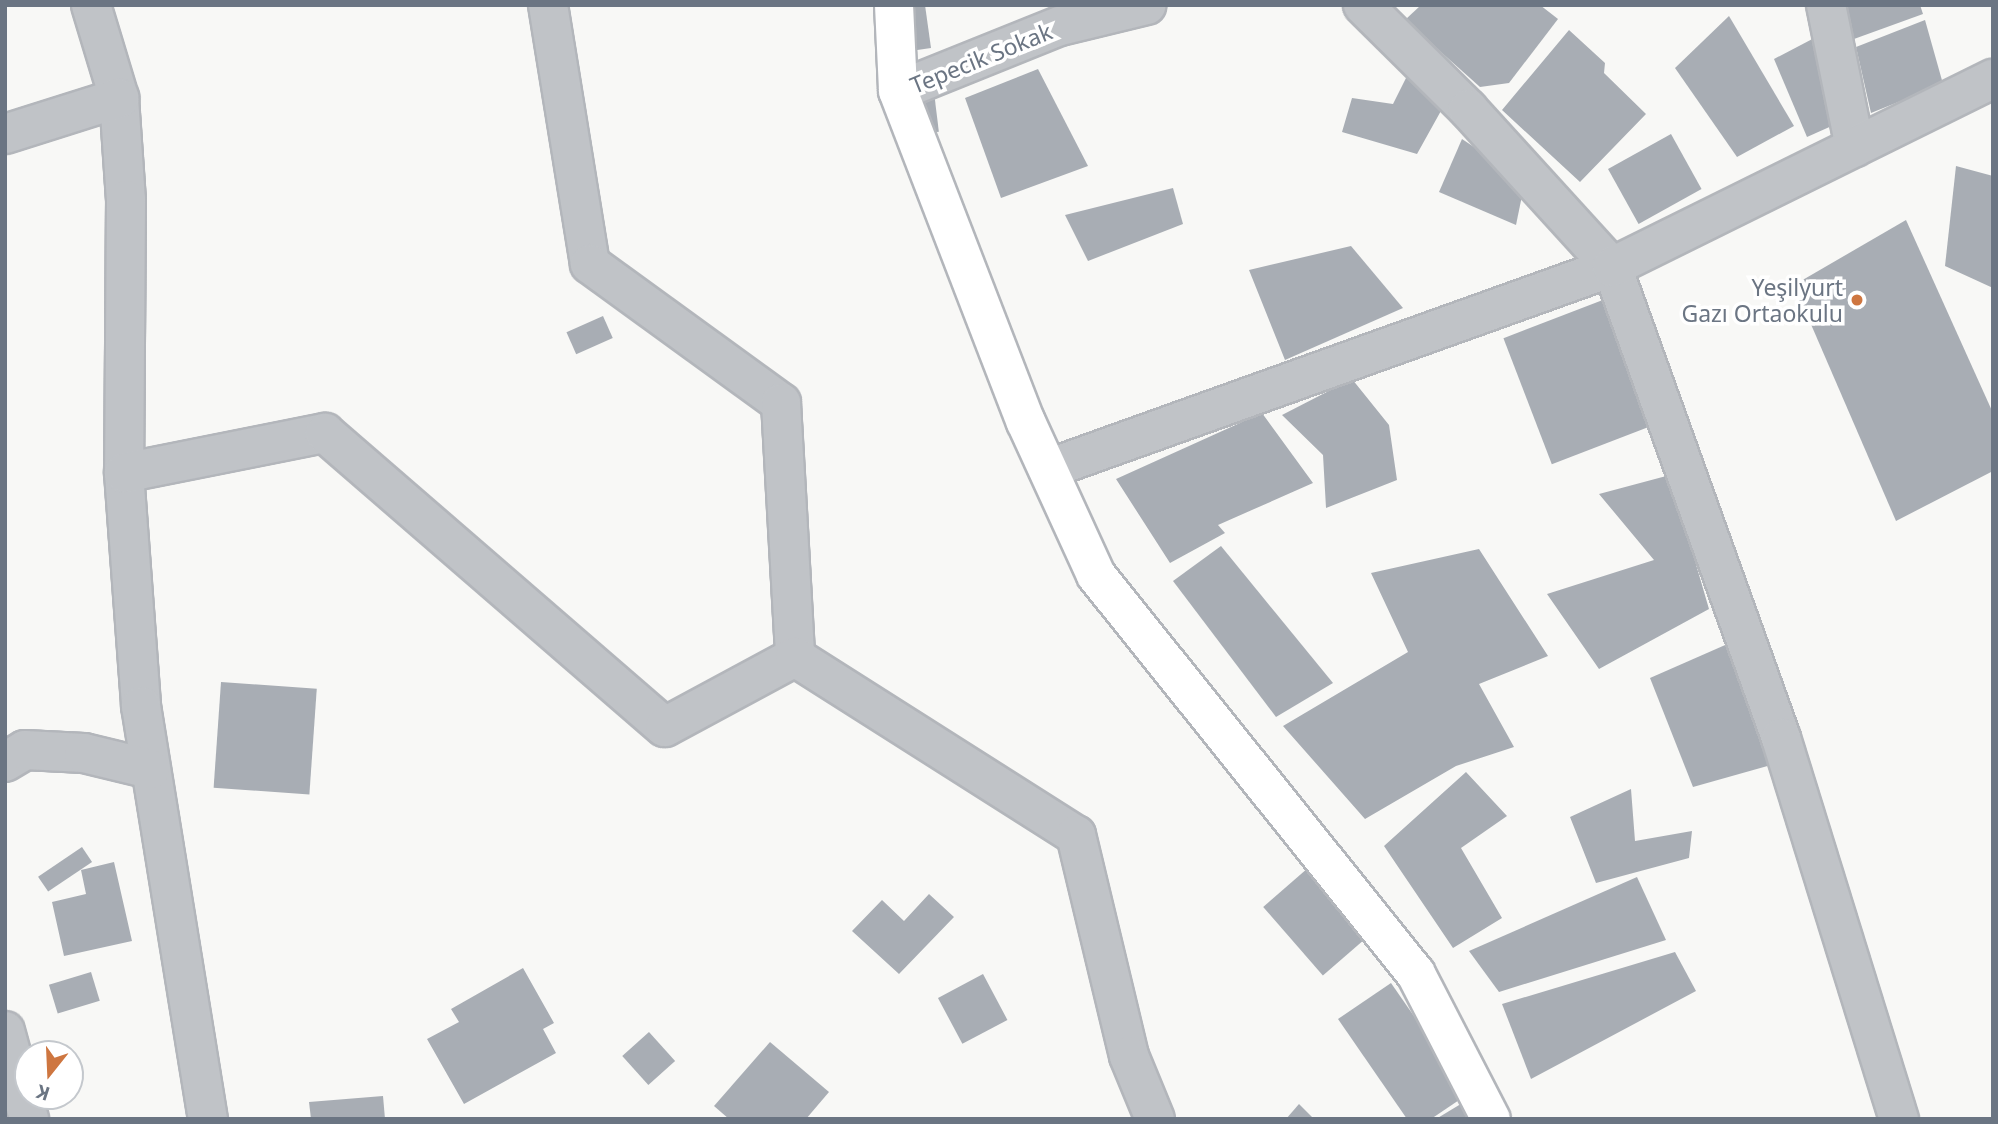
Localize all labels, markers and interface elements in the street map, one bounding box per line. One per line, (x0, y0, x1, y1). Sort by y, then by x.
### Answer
street label: Tepecik Sokak (906, 17, 1056, 99)
place label: Yeşilyurt Gazı Ortaokulu (1681, 273, 1843, 327)
marker: Yeşilyurt Gazı Ortaokulu (1849, 292, 1865, 308)
north arrow (14, 1040, 84, 1110)
text: K (33, 1079, 53, 1107)

